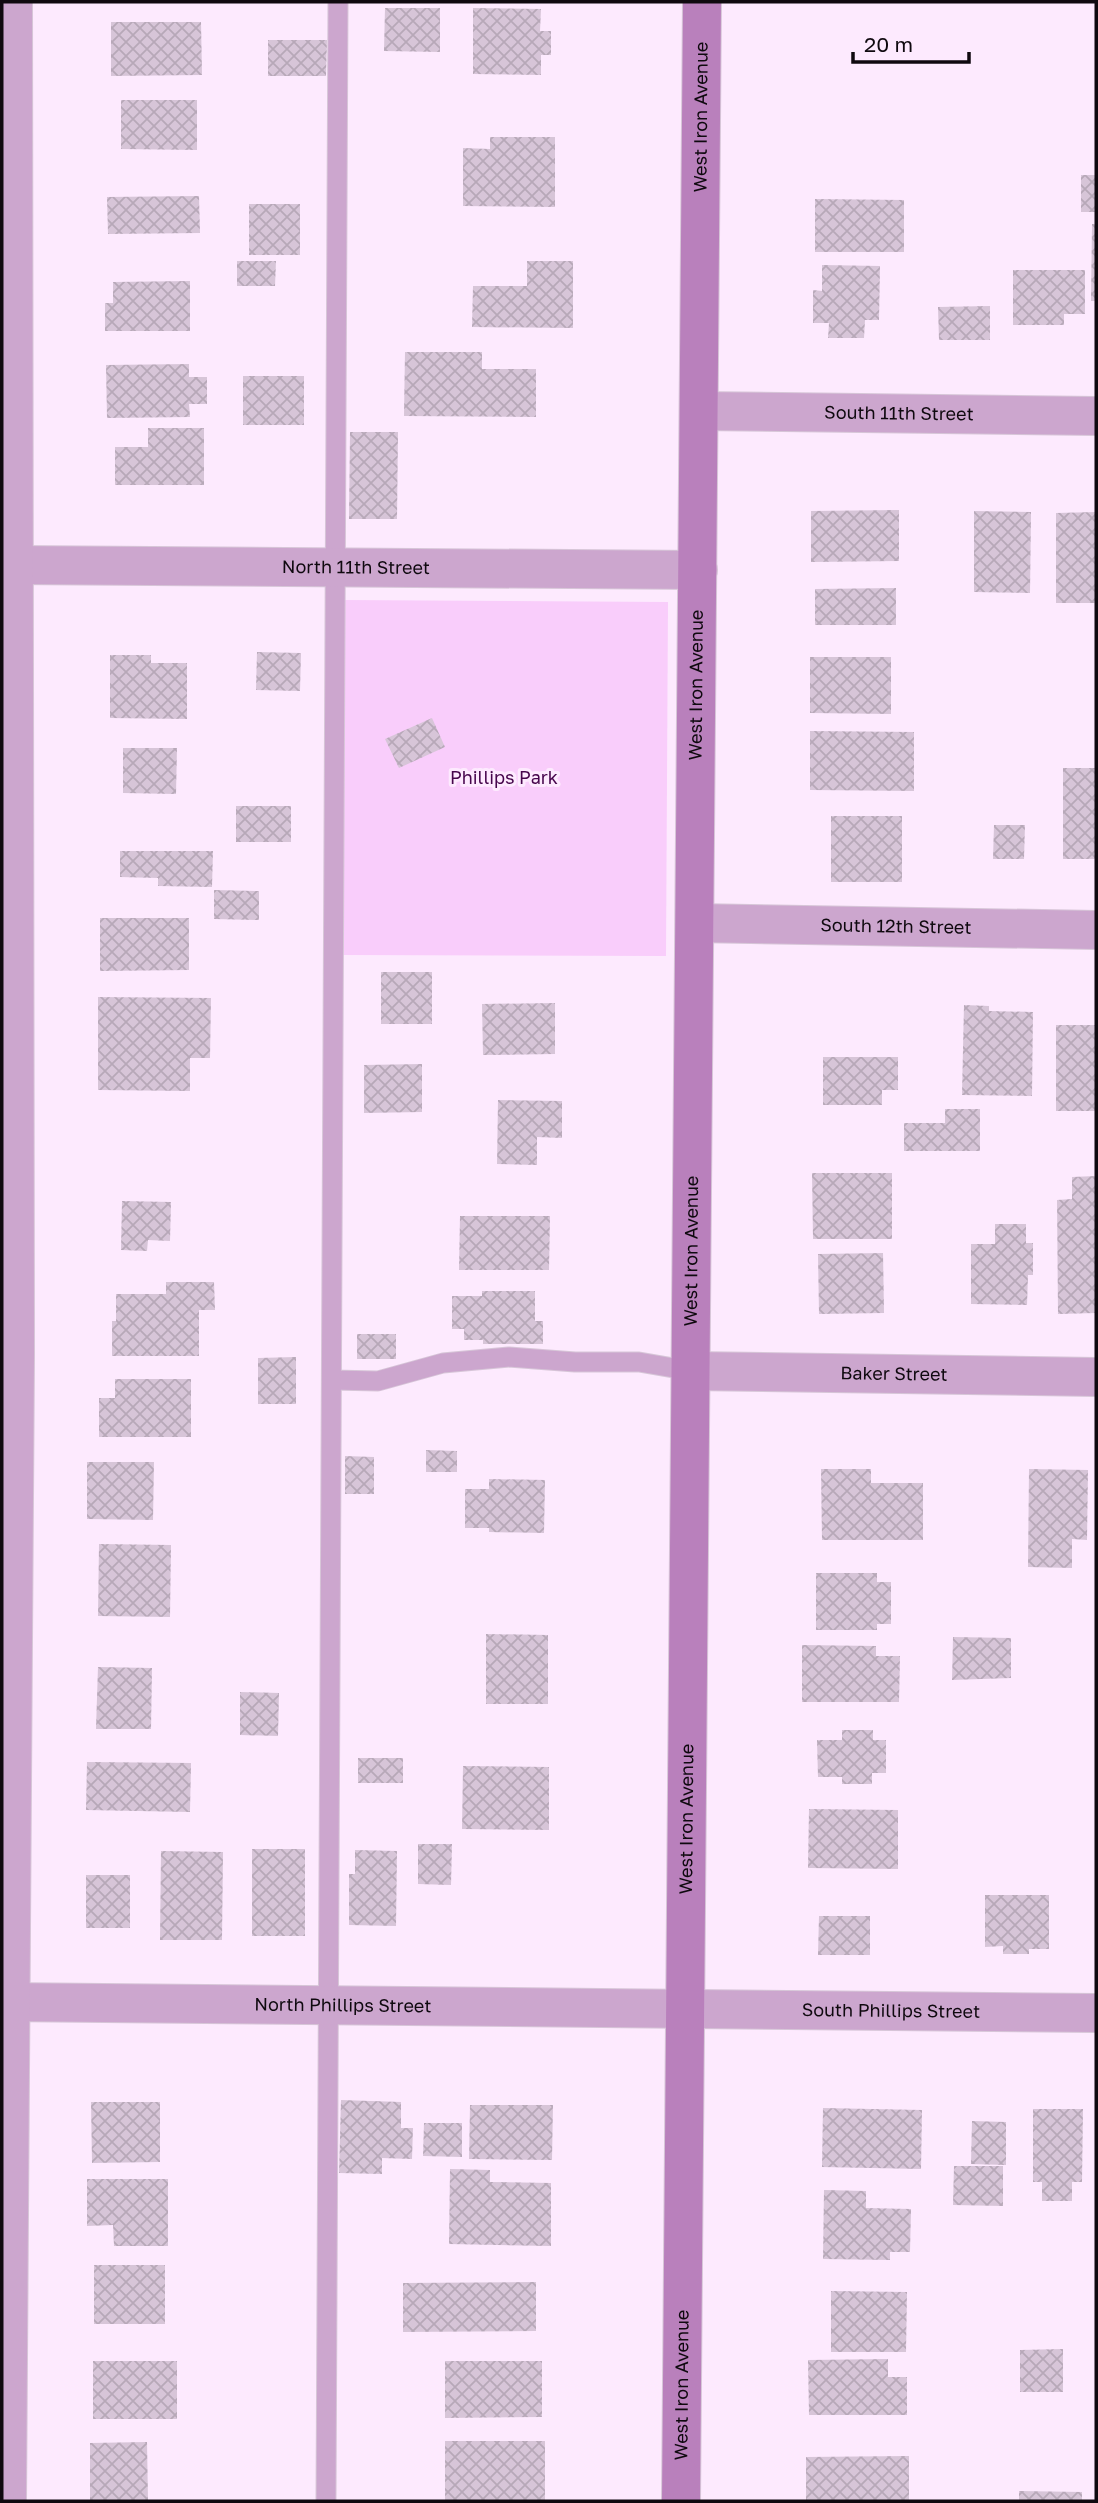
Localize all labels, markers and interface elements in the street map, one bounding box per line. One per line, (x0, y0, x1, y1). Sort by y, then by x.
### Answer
scale bar (853, 21, 968, 65)
text: 20 m (864, 31, 913, 57)
street label: West Iron Avenue (688, 42, 712, 193)
street label: South 11th Street (824, 401, 974, 424)
street label: North 11th Street (282, 555, 430, 578)
street label: West Iron Avenue (684, 610, 707, 761)
park label: Phillips Park (450, 766, 558, 788)
street label: South 12th Street (820, 913, 972, 938)
street label: West Iron Avenue (679, 1176, 702, 1327)
street label: Baker Street (840, 1361, 948, 1385)
street label: West Iron Avenue (674, 1744, 697, 1894)
street label: North Phillips Street (254, 1993, 432, 2016)
street label: South Phillips Street (802, 1998, 980, 2022)
street label: West Iron Avenue (669, 2310, 693, 2460)

